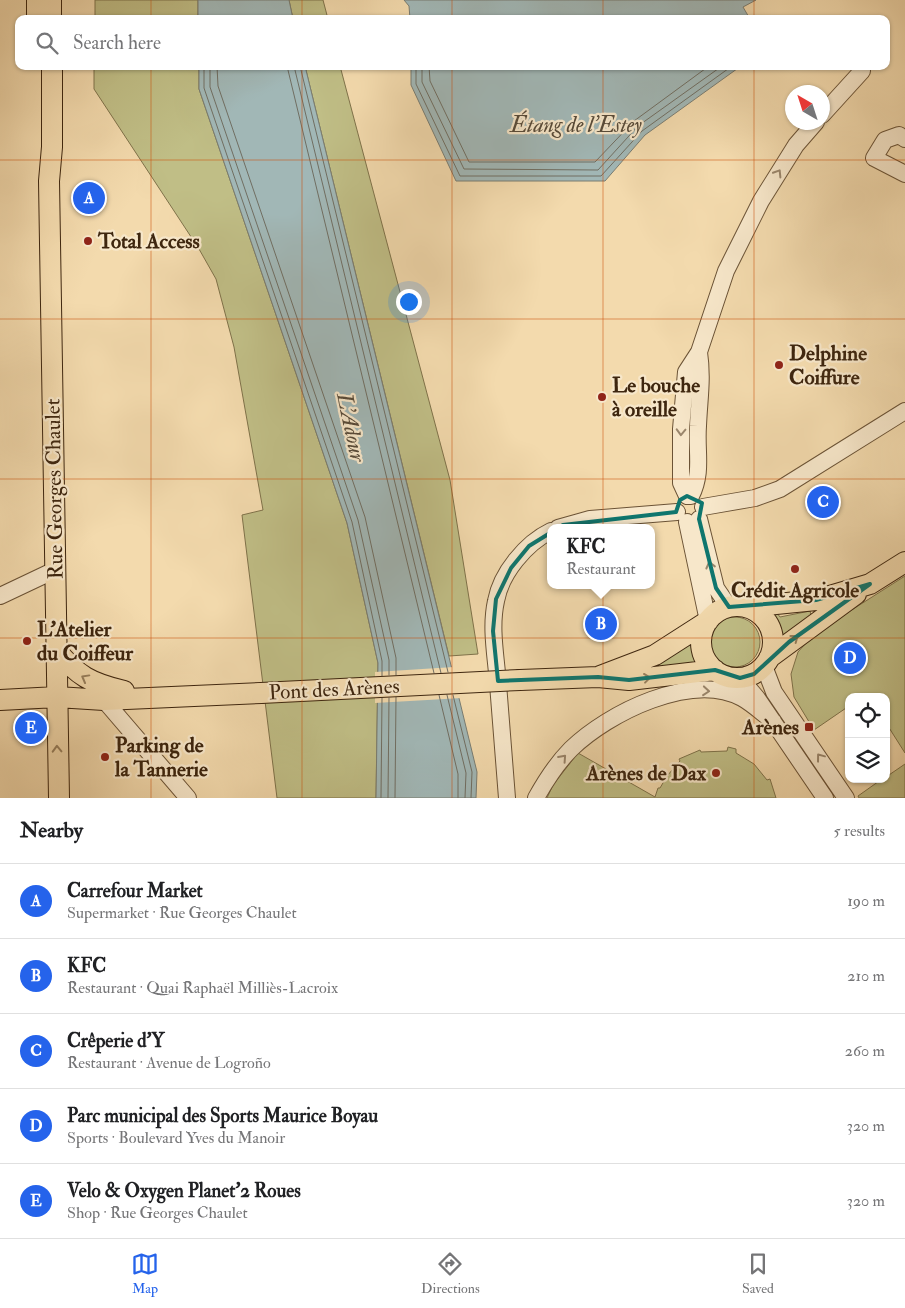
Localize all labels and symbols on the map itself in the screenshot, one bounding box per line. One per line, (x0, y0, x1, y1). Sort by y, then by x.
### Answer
north arrow (785, 85, 830, 130)
water label: Étang de l'Estey (508, 110, 642, 139)
one-way arrow (772, 169, 781, 178)
pin: A (73, 179, 105, 217)
place label: Total Access (97, 228, 200, 255)
marker: Total Access (82, 235, 94, 247)
your location (396, 289, 422, 315)
place label: Delphine Coiffure (789, 340, 867, 391)
marker: Delphine Coiffure (773, 359, 785, 371)
place label: Le bouche à oreille (612, 372, 700, 423)
water label: L'Adour (330, 389, 372, 466)
marker: Le bouche à oreille (596, 391, 608, 403)
street label: Rue Georges Chaulet (39, 398, 70, 580)
one-way arrow (676, 428, 687, 436)
pin: C (807, 483, 839, 521)
one-way arrow (705, 560, 716, 569)
marker: Crédit Agricole (789, 563, 801, 575)
place label: Crédit Agricole (731, 577, 859, 604)
pin: B (585, 605, 617, 643)
place label: L'Atelier du Coiffeur (37, 616, 134, 667)
marker: L'Atelier du Coiffeur (21, 635, 33, 647)
one-way arrow (789, 635, 799, 644)
pin: D (834, 639, 866, 677)
street label: Pont des Arènes (268, 673, 400, 706)
one-way arrow (643, 673, 651, 684)
one-way arrow (81, 674, 90, 684)
one-way arrow (702, 685, 710, 696)
pin: E (15, 709, 47, 747)
place label: Arènes (741, 714, 799, 741)
marker: Arènes (803, 721, 815, 733)
place label: Parking de la Tannerie (114, 732, 208, 783)
one-way arrow (52, 745, 62, 753)
marker: Parking de la Tannerie (99, 751, 111, 763)
one-way arrow (817, 753, 826, 763)
one-way arrow (557, 754, 566, 763)
place label: Arènes de Dax (585, 760, 707, 787)
marker: Arènes de Dax (710, 767, 722, 779)

